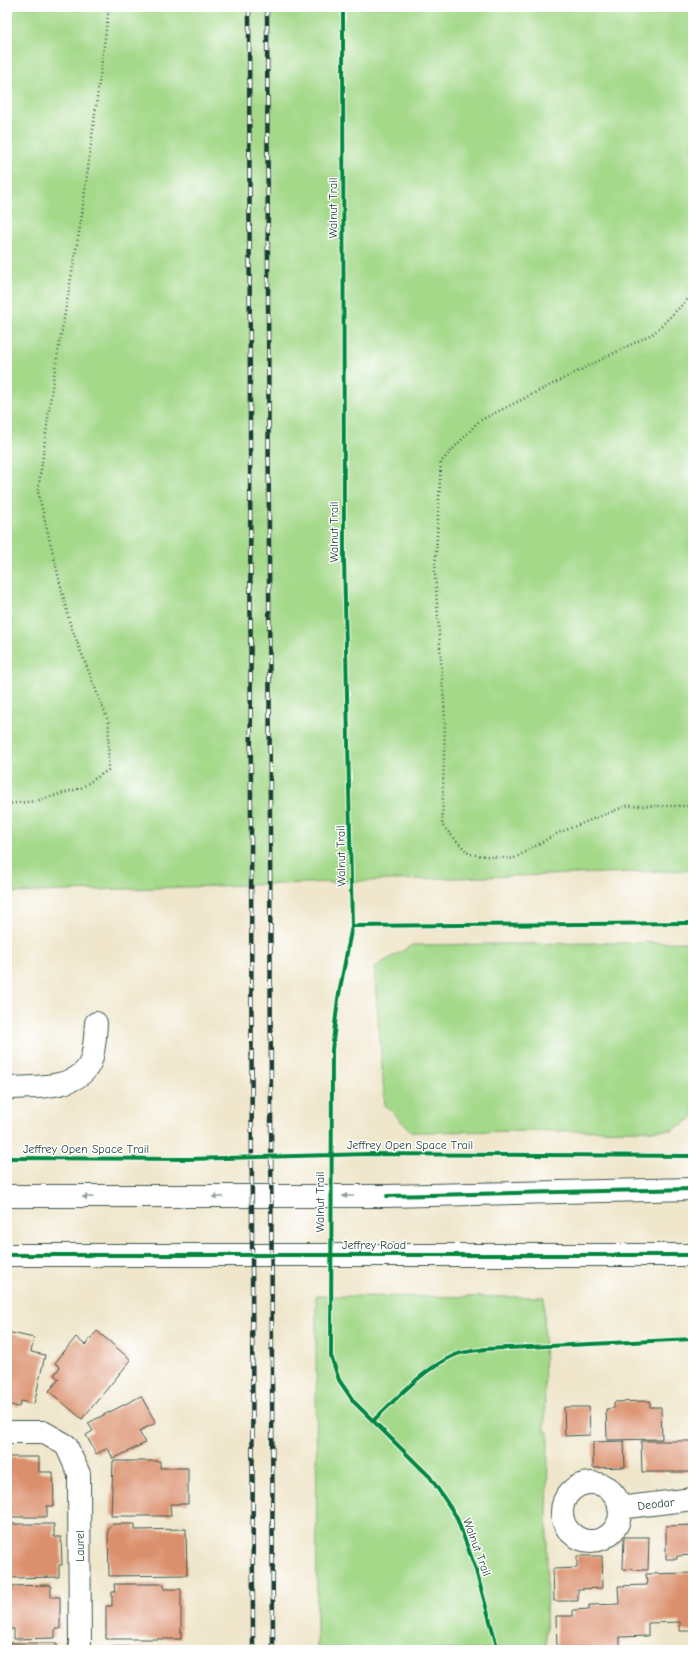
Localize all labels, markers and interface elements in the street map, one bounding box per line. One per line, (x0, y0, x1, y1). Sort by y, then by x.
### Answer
street label: Walnut Trail (326, 178, 340, 238)
street label: Walnut Trail (327, 502, 341, 562)
street label: Walnut Trail (333, 825, 349, 887)
street label: Jeffrey Open Space Trail (347, 1138, 473, 1152)
street label: Jeffrey Open Space Trail (23, 1142, 149, 1156)
street label: Walnut Trail (313, 1172, 327, 1232)
one-way arrow (212, 1193, 224, 1200)
one-way arrow (341, 1193, 354, 1199)
one-way arrow (81, 1194, 94, 1200)
street label: Jeffrey Road (342, 1238, 406, 1252)
street label: Deodar (637, 1495, 676, 1513)
street label: Walnut Trail (460, 1516, 494, 1578)
street label: Laurel (73, 1530, 87, 1562)

